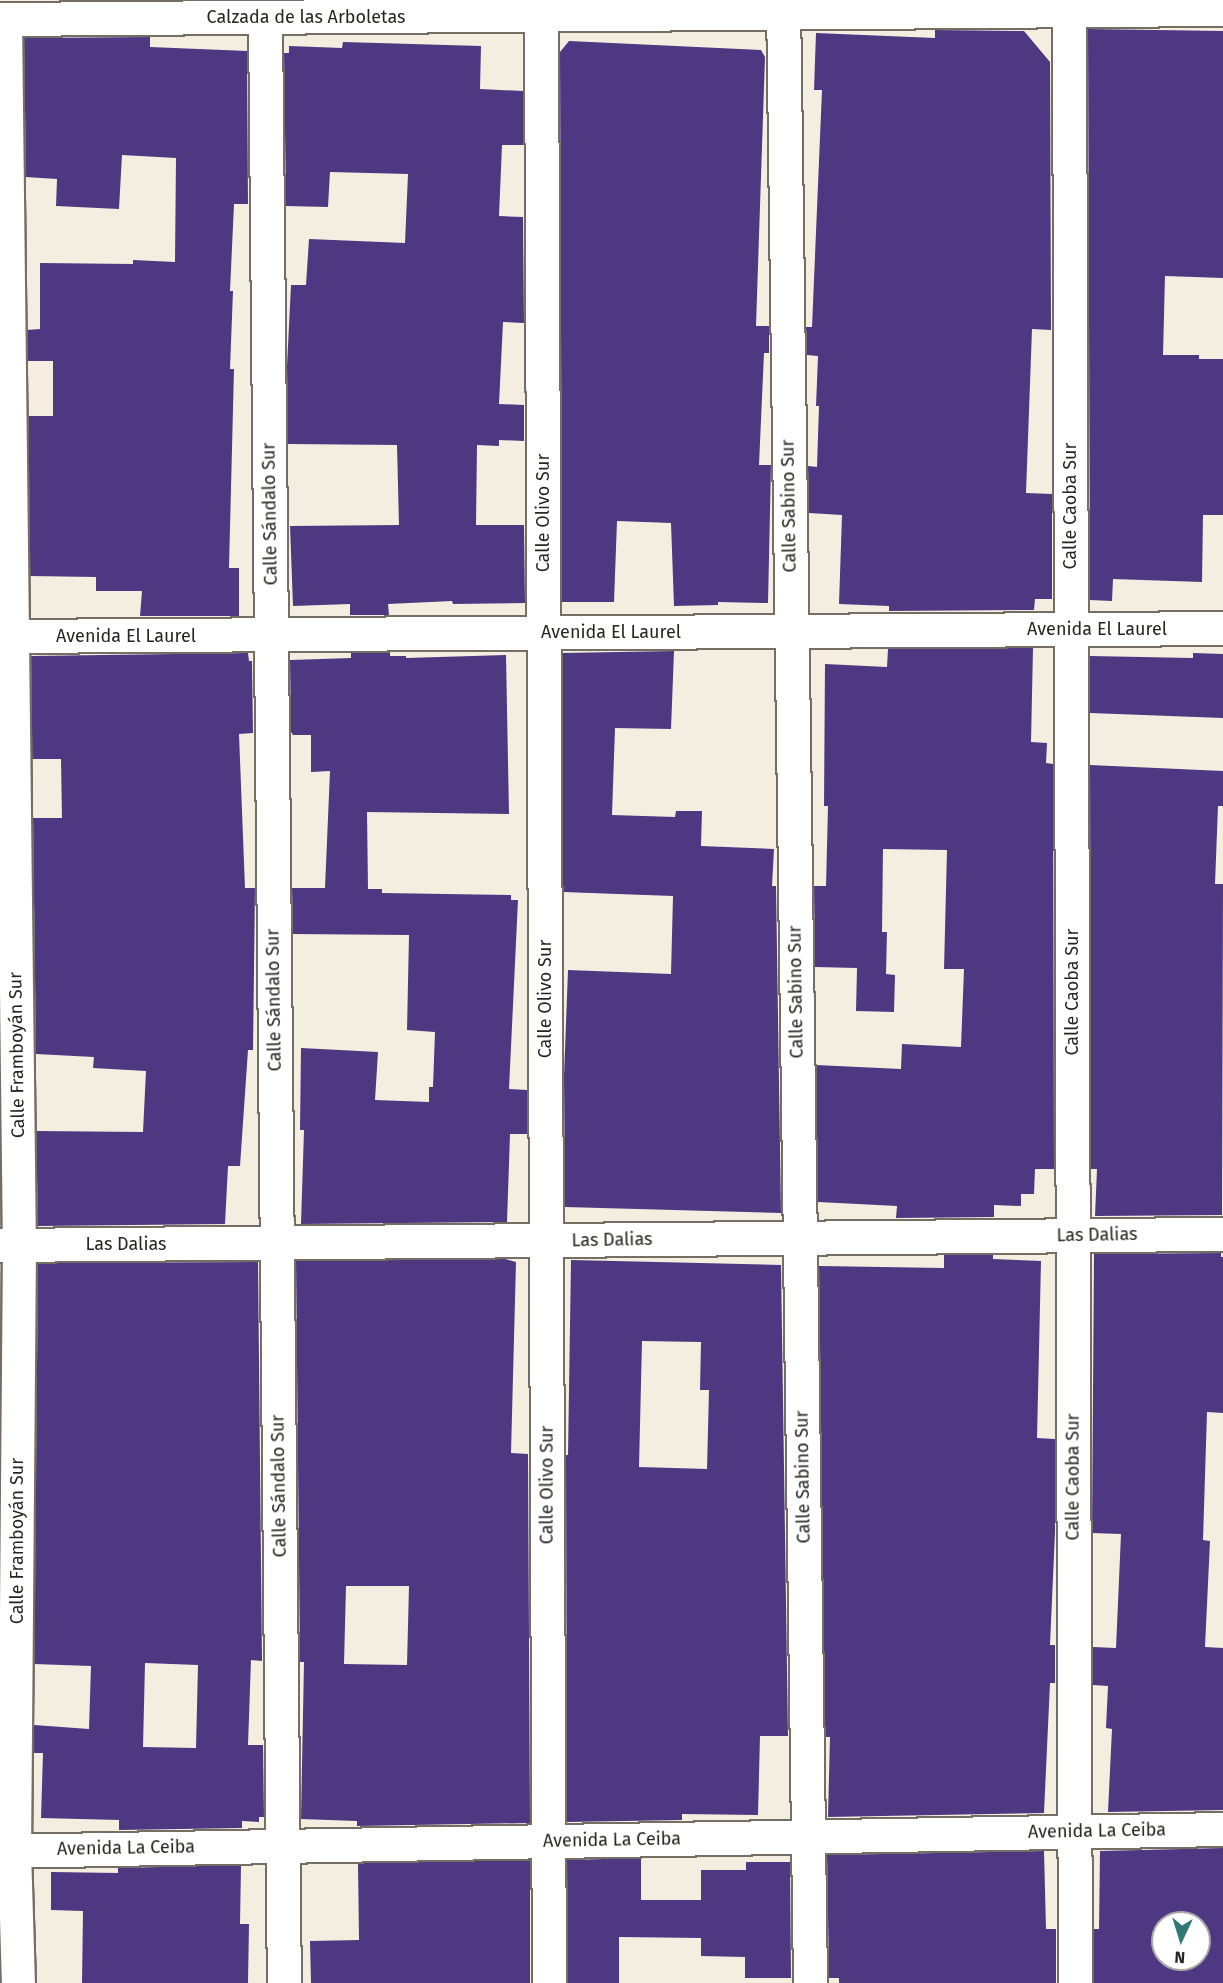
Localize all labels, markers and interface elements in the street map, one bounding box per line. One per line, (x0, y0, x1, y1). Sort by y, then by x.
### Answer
street label: Calzada de las Arboletas (207, 6, 405, 28)
street label: Calle Sabino Sur (777, 439, 801, 573)
street label: Calle Sándalo Sur (258, 442, 282, 586)
street label: Calle Caoba Sur (1059, 442, 1081, 570)
street label: Calle Olivo Sur (532, 454, 554, 572)
street label: Avenida El Laurel (1027, 618, 1167, 640)
street label: Avenida El Laurel (541, 621, 681, 643)
street label: Avenida El Laurel (56, 625, 196, 647)
street label: Calle Sabino Sur (784, 925, 808, 1059)
street label: Calle Sándalo Sur (262, 928, 286, 1072)
street label: Calle Caoba Sur (1061, 928, 1083, 1056)
street label: Calle Olivo Sur (534, 940, 556, 1058)
street label: Calle Framboyán Sur (5, 972, 29, 1138)
street label: Las Dalias (1056, 1223, 1138, 1247)
street label: Las Dalias (571, 1228, 653, 1252)
street label: Las Dalias (86, 1233, 166, 1255)
street label: Calle Sabino Sur (791, 1410, 815, 1544)
street label: Calle Caoba Sur (1062, 1413, 1084, 1541)
street label: Calle Sándalo Sur (267, 1414, 291, 1558)
street label: Calle Olivo Sur (536, 1426, 558, 1544)
street label: Calle Framboyán Sur (6, 1458, 28, 1624)
street label: Avenida La Ceiba (1028, 1819, 1166, 1843)
street label: Avenida La Ceiba (543, 1828, 681, 1852)
street label: Avenida La Ceiba (57, 1836, 195, 1860)
north arrow (1151, 1911, 1211, 1971)
text: N (1174, 1948, 1186, 1967)

